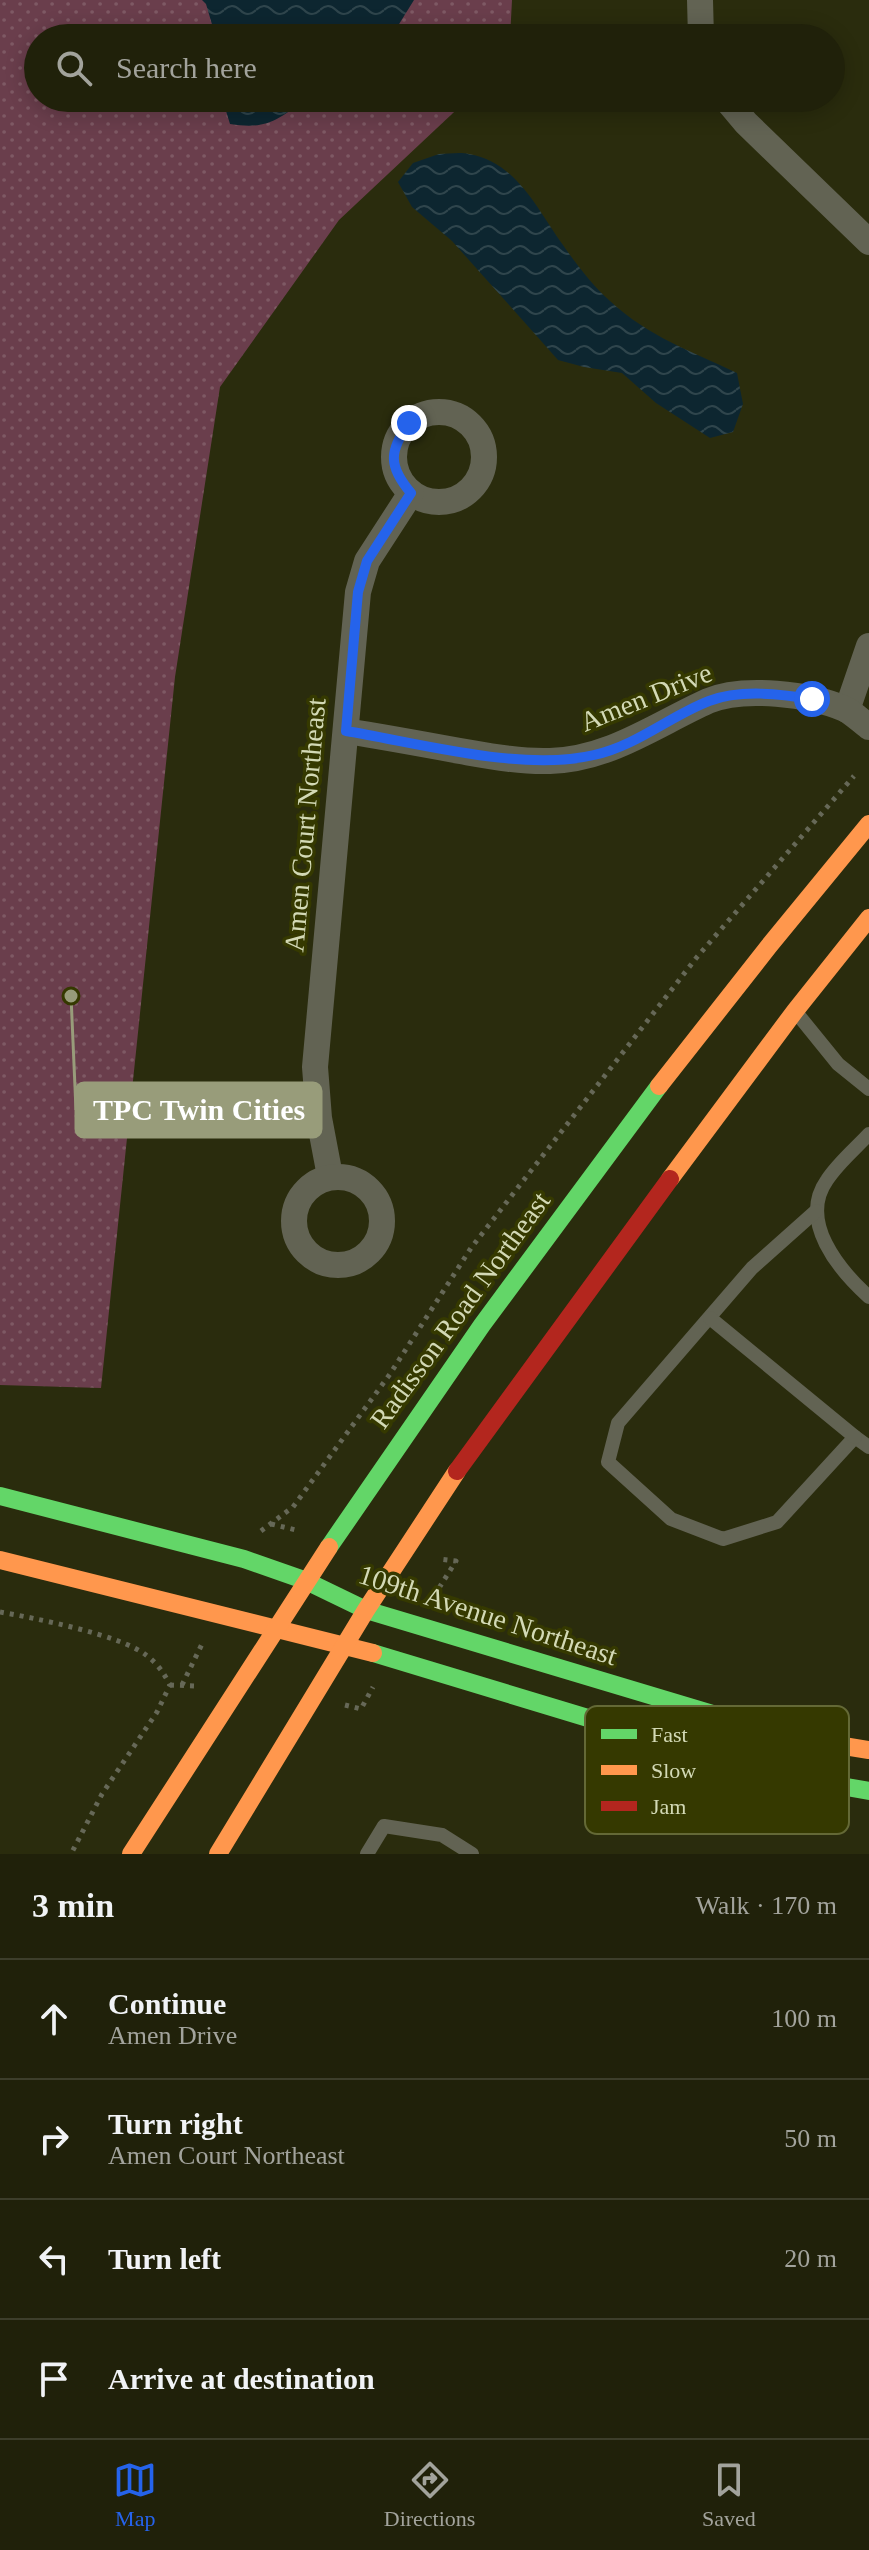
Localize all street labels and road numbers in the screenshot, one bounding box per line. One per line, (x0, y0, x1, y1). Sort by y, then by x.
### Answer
street label: Amen Drive (576, 657, 716, 737)
street label: Amen Court Northeast (278, 696, 332, 953)
street label: Radisson Road Northeast (364, 1186, 556, 1434)
street label: 109th Avenue Northeast (355, 1559, 621, 1672)

